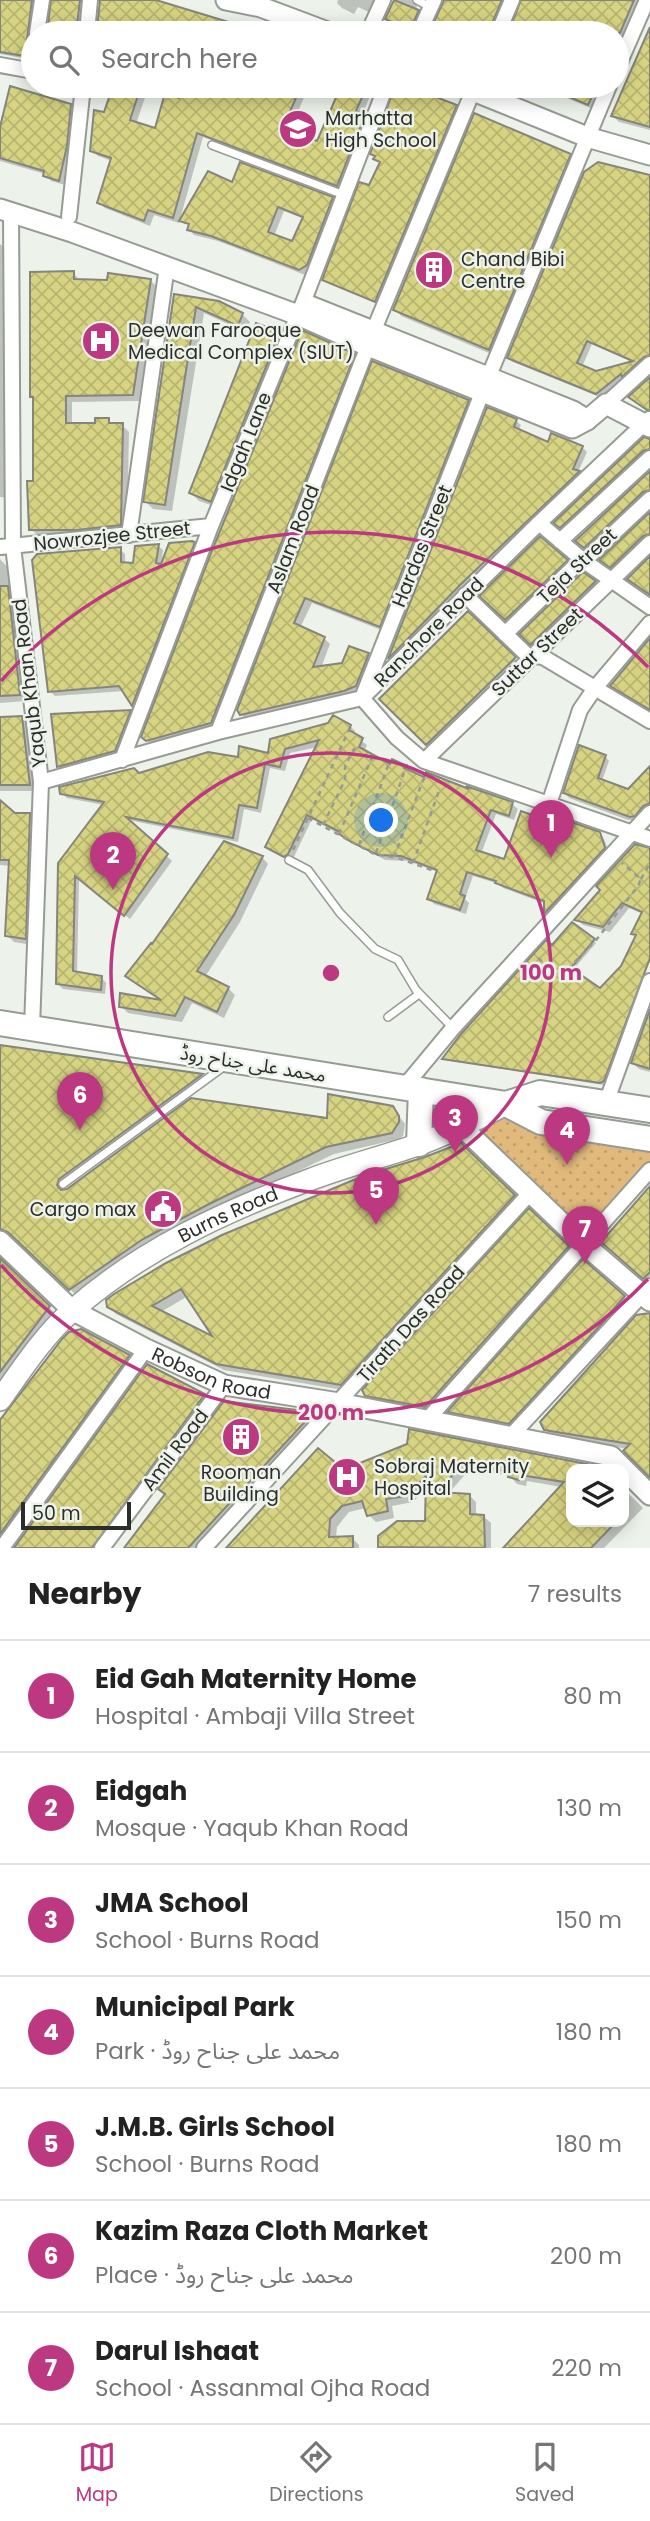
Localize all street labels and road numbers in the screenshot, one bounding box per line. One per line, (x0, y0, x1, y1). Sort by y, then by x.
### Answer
street label: Idgah Lane (214, 388, 278, 496)
street label: Aslam Road (260, 481, 326, 597)
street label: Hardas Street (385, 481, 459, 611)
street label: Nowrozjee Street (32, 514, 192, 558)
street label: Teja Street (531, 522, 623, 610)
street label: Ranchore Road (368, 571, 490, 693)
street label: Yaqub Khan Road (5, 597, 53, 769)
street label: Suttar Street (485, 601, 589, 703)
street label: محمد علی جناح روڈ (178, 1039, 328, 1089)
street label: Burns Road (173, 1180, 282, 1249)
street label: Tirath Das Road (351, 1259, 471, 1389)
street label: Robson Road (148, 1340, 273, 1406)
street label: Amil Road (135, 1403, 215, 1497)

